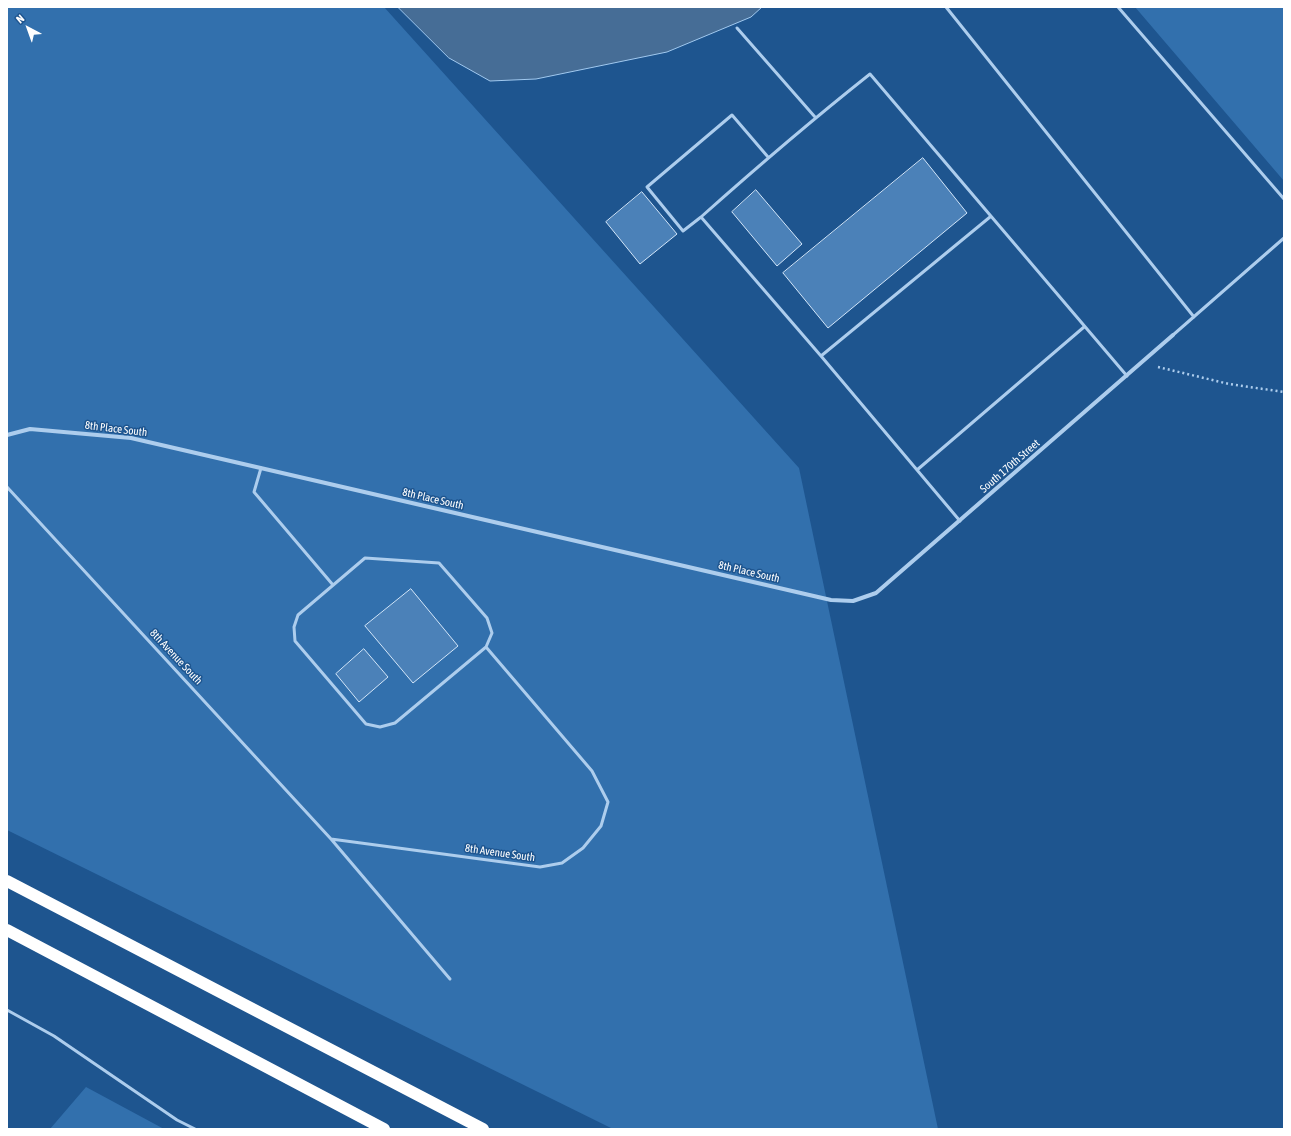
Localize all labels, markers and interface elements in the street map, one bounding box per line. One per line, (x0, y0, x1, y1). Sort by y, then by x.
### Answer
north arrow (8, 8, 48, 48)
text: N (14, 12, 27, 26)
street label: 8th Place South (84, 419, 148, 439)
street label: South 170th Street (977, 436, 1043, 496)
street label: 8th Place South (401, 486, 465, 512)
street label: 8th Place South (717, 559, 781, 585)
street label: 8th Avenue South (147, 627, 205, 687)
street label: 8th Avenue South (464, 842, 536, 864)

